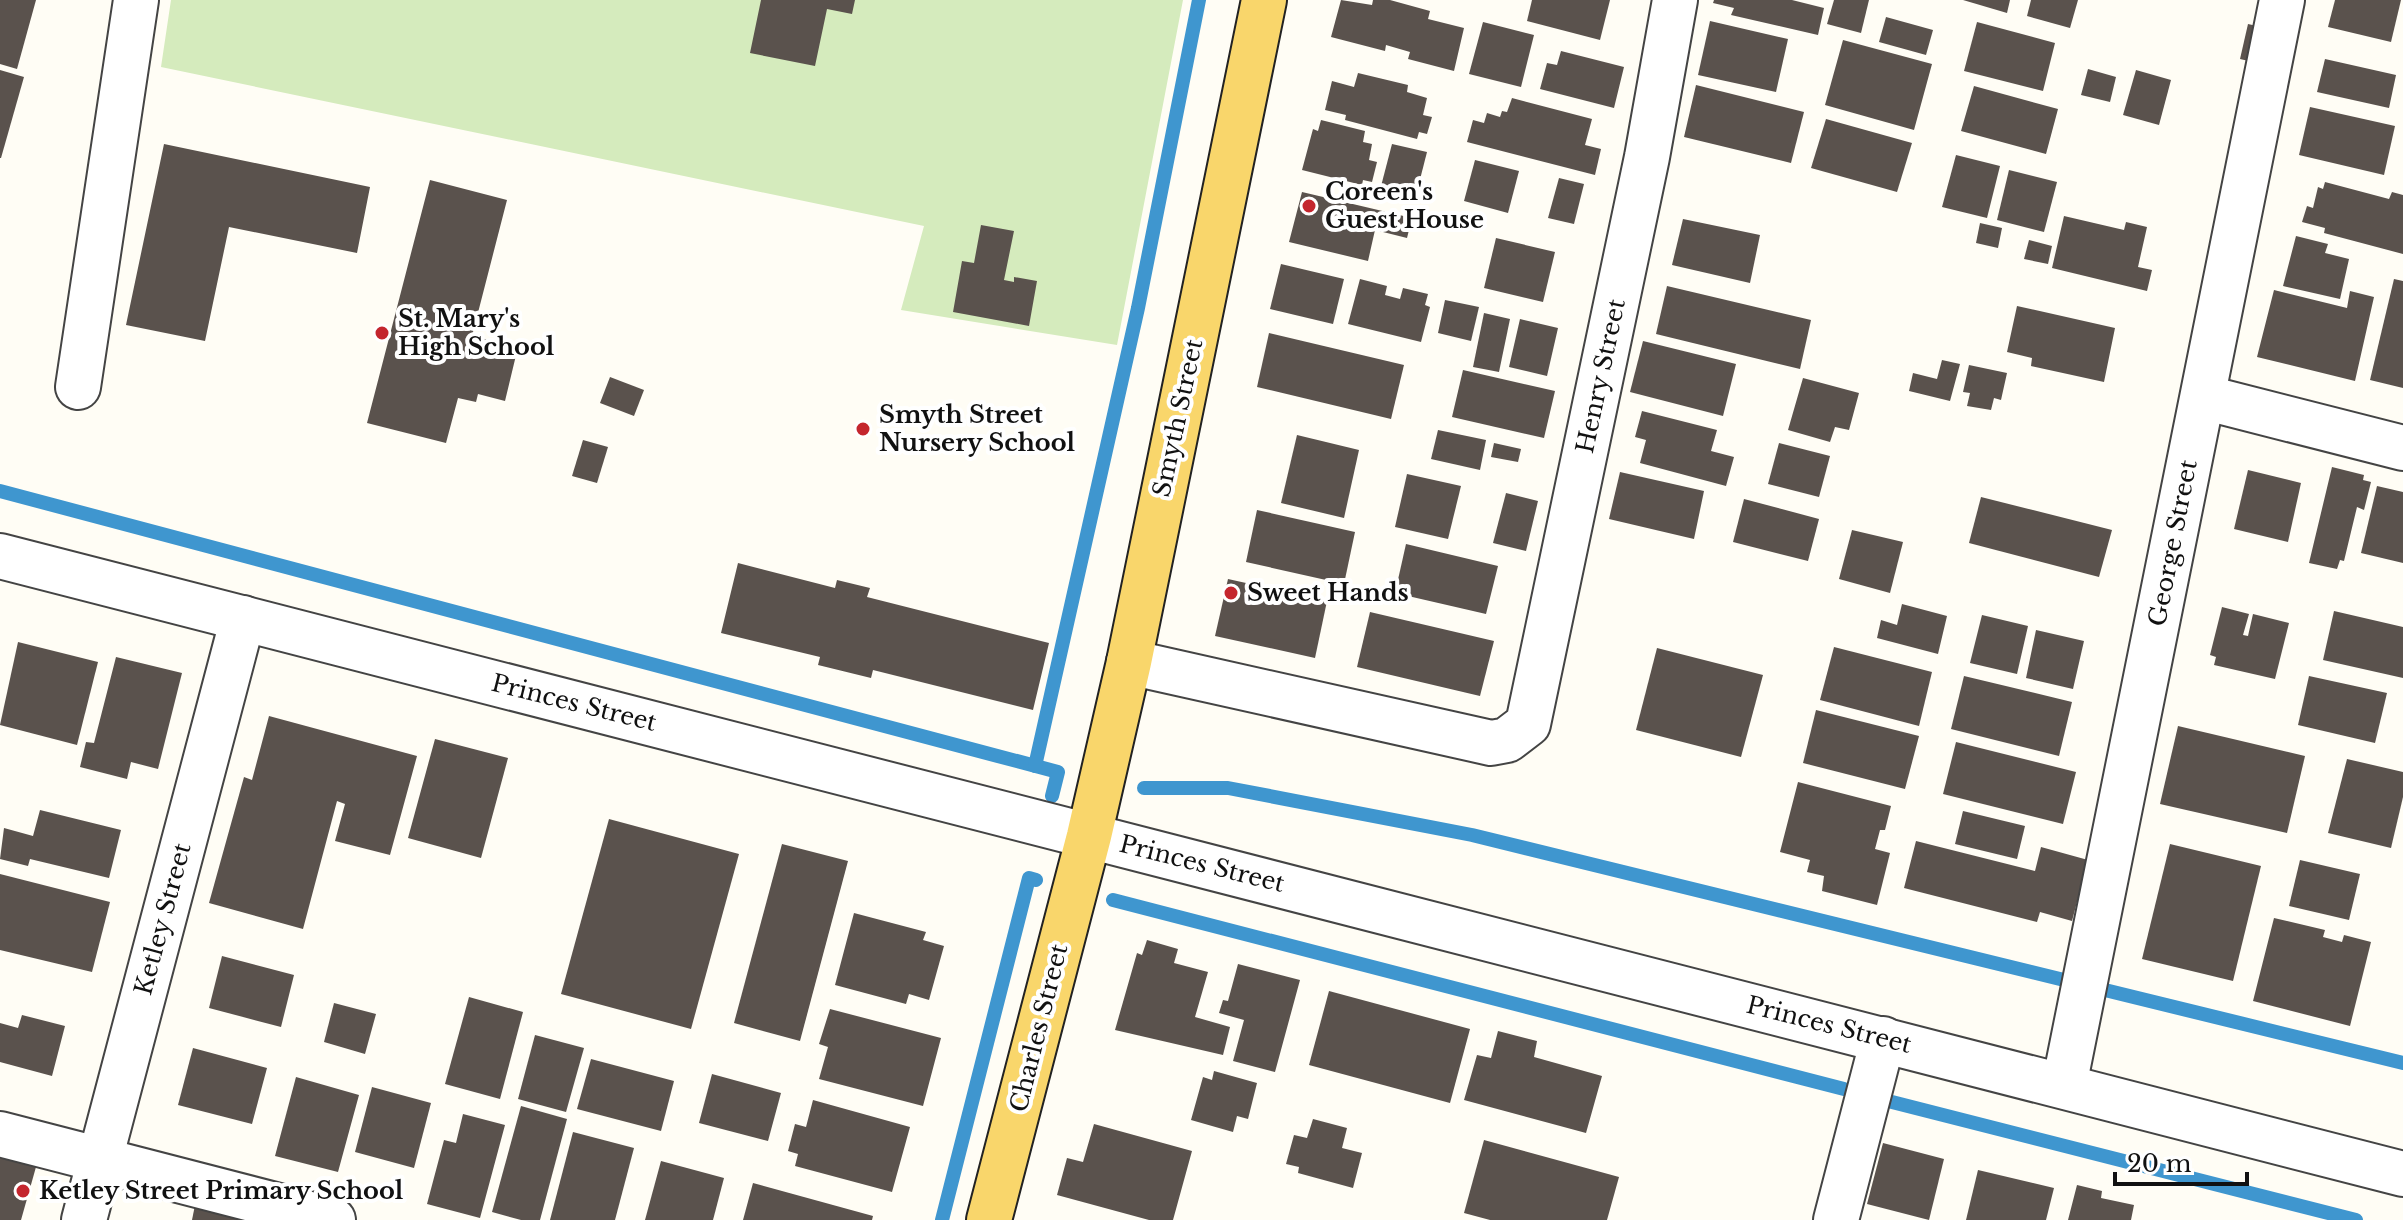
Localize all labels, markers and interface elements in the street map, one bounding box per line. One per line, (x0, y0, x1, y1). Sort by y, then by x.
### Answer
place label: Coreen's Guest House (1325, 177, 1484, 234)
marker: Coreen's Guest House (1300, 197, 1318, 215)
street label: Henry Street (1570, 296, 1631, 456)
place label: St. Mary's High School (398, 304, 555, 361)
marker: St. Mary's High School (373, 324, 391, 342)
street label: Smyth Street (1147, 336, 1208, 500)
place label: Smyth Street Nursery School (879, 400, 1076, 457)
marker: Smyth Street Nursery School (854, 420, 872, 438)
street label: George Street (2142, 457, 2203, 629)
place label: Sweet Hands (1247, 578, 1409, 607)
marker: Sweet Hands (1222, 584, 1240, 602)
street label: Princes Street (489, 668, 660, 737)
street label: Princes Street (1117, 829, 1288, 898)
street label: Ketley Street (128, 840, 197, 998)
street label: Charles Street (1004, 941, 1073, 1115)
street label: Princes Street (1744, 990, 1915, 1059)
scale bar (2115, 1136, 2247, 1186)
text: 20 m (2127, 1149, 2192, 1178)
place label: Ketley Street Primary School (39, 1176, 404, 1205)
marker: Ketley Street Primary School (14, 1182, 32, 1200)

